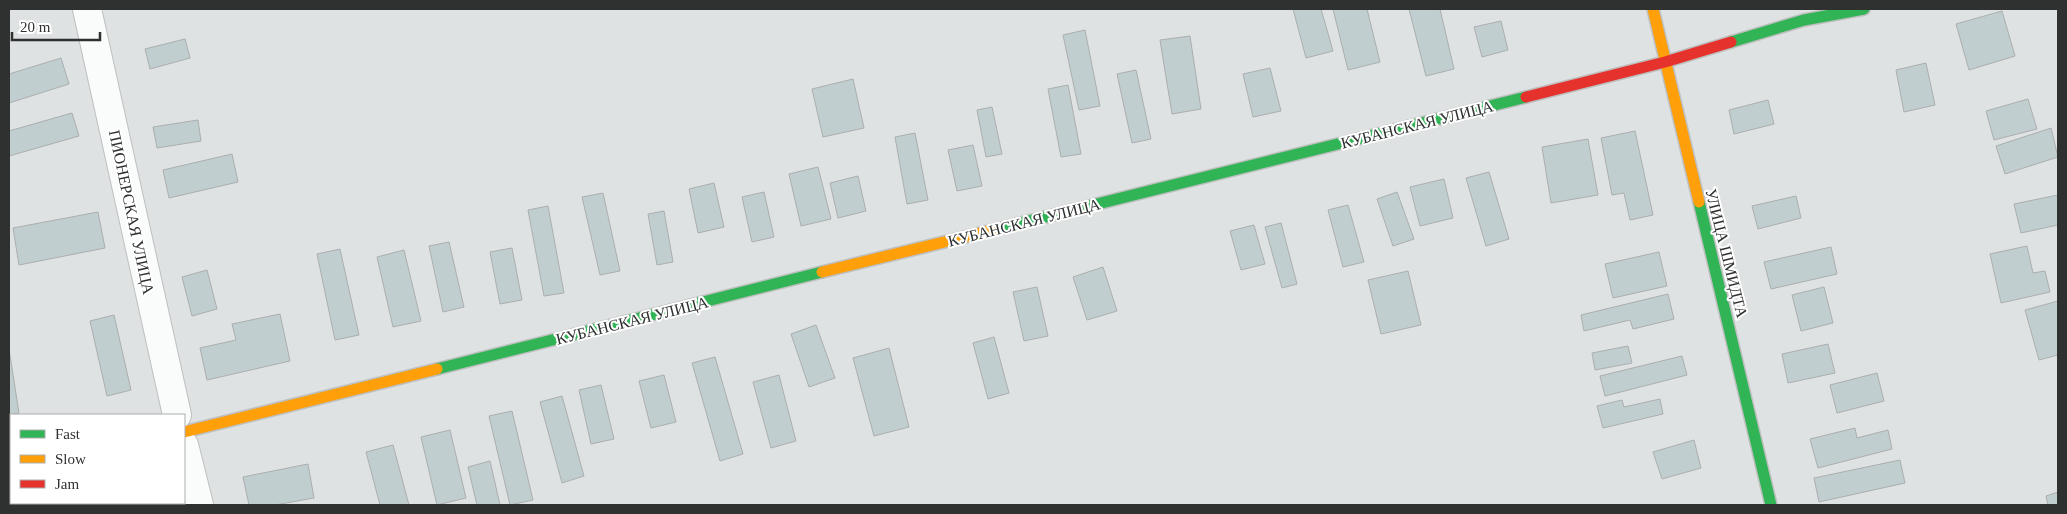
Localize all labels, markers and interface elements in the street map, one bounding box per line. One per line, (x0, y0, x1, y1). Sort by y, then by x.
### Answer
scale bar (12, 10, 100, 42)
text: 20 m (20, 19, 51, 35)
street label: КУБАНСКАЯ УЛИЦА (1339, 97, 1496, 153)
street label: ПИОНЕРСКАЯ УЛИЦА (105, 128, 157, 297)
street label: УЛИЦА ШМИДТА (1701, 187, 1751, 320)
street label: КУБАНСКАЯ УЛИЦА (946, 195, 1103, 251)
street label: КУБАНСКАЯ УЛИЦА (554, 293, 711, 349)
legend (10, 414, 185, 504)
text: Fast (55, 426, 81, 442)
text: Slow (55, 451, 86, 467)
text: Jam (55, 476, 79, 492)

